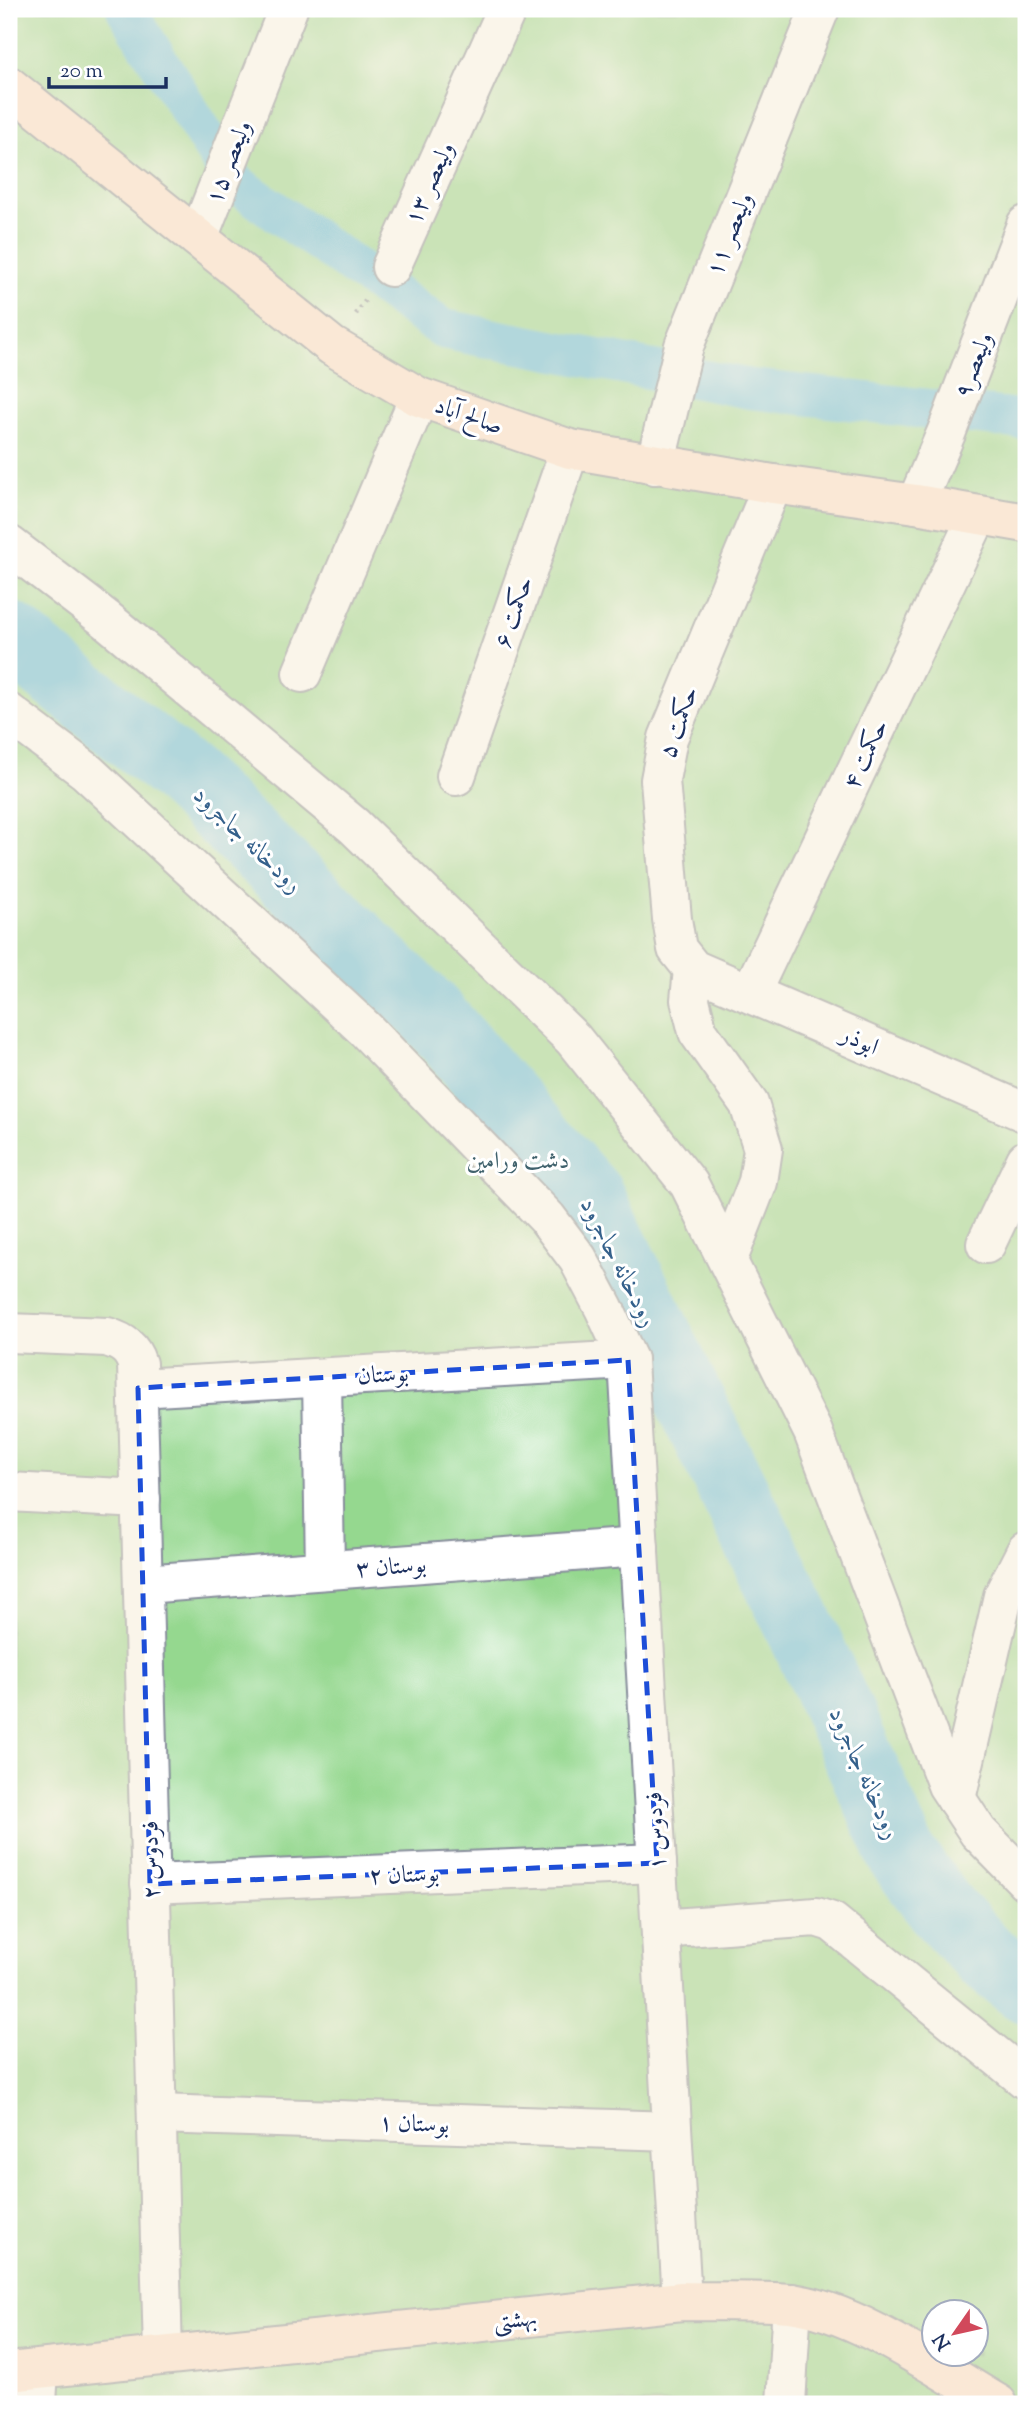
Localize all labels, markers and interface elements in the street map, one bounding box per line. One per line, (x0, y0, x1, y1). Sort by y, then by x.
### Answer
scale bar (49, 46, 166, 90)
text: 20 m (60, 57, 103, 87)
street label: ۱۵ ولیعصر (198, 116, 261, 209)
street label: ولیعصر ۱۳ (398, 137, 464, 231)
street label: ولیعصر ۱۱ (699, 188, 763, 282)
street label: ولیعصر۹ (947, 328, 1003, 404)
street label: صالح آباد (429, 389, 507, 445)
street label: حکمت ۶ (487, 572, 543, 653)
street label: حکمت ۵ (652, 682, 708, 763)
street label: حکمت ۴ (836, 714, 898, 795)
water label: رودخانه جاجرود (184, 778, 311, 903)
street label: ابوذر (833, 1018, 884, 1065)
park label: دشت ورامین (467, 1145, 569, 1179)
water label: رودخانه جاجرود (569, 1192, 666, 1334)
street label: بوستان (356, 1358, 410, 1394)
street label: بوستان ۳ (355, 1549, 428, 1587)
water label: رودخانه جاجرود (818, 1702, 909, 1846)
street label: فردوس ۱ (638, 1791, 676, 1871)
street label: فردوس ۲ (134, 1820, 170, 1900)
street label: بوستان ۲ (368, 1858, 440, 1894)
street label: بوستان ۱ (378, 2107, 450, 2143)
north arrow (920, 2298, 990, 2368)
street label: بهشتی (492, 2302, 539, 2340)
text: N (928, 2327, 958, 2355)

